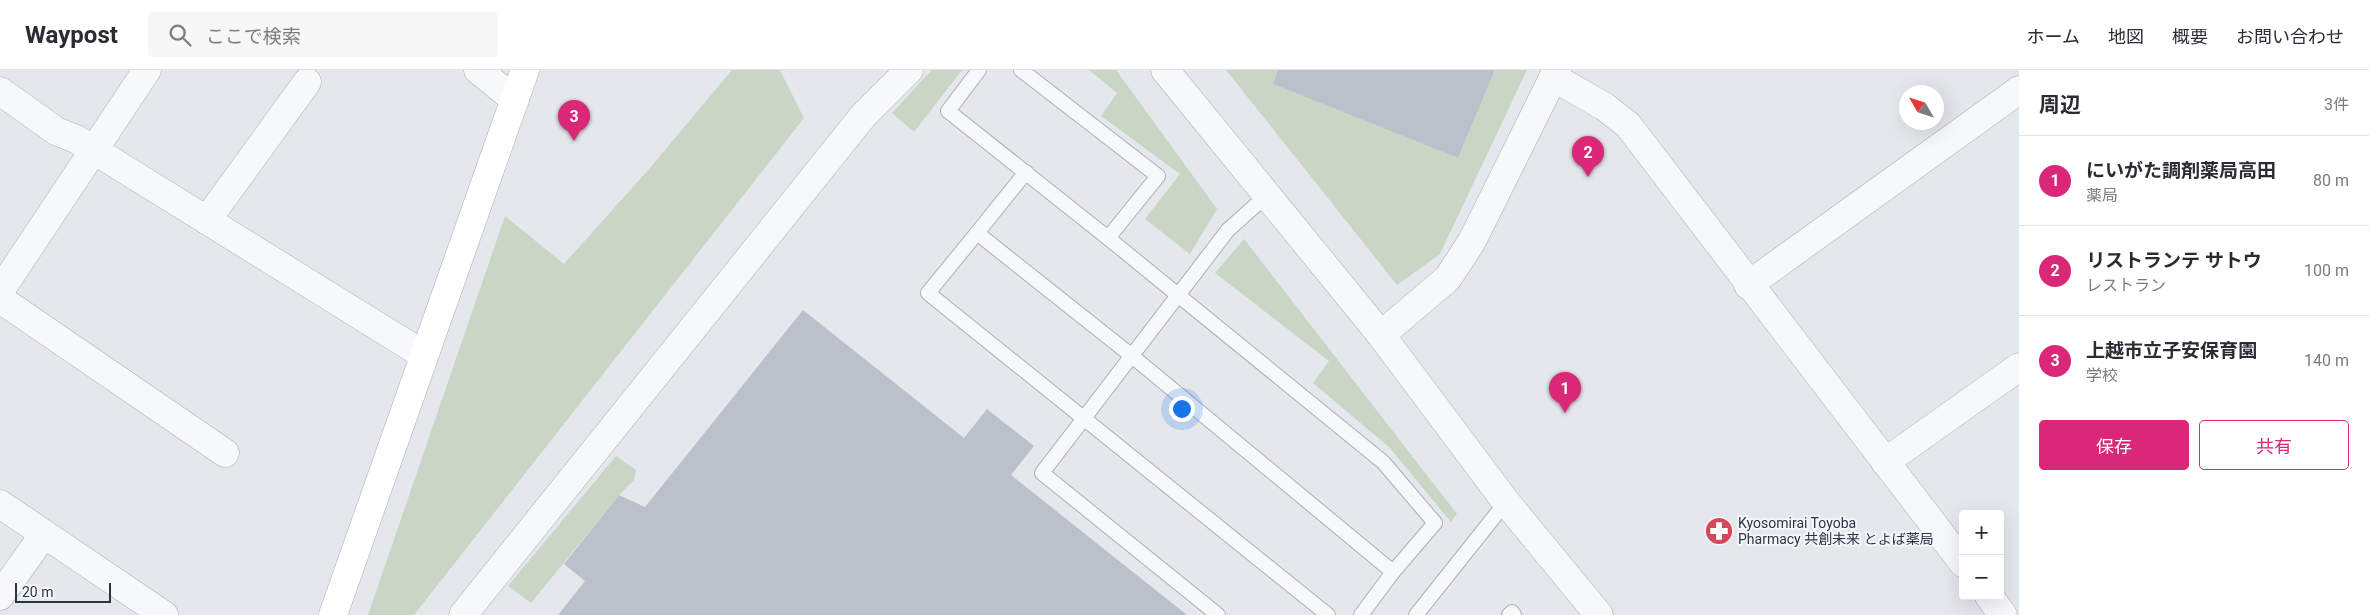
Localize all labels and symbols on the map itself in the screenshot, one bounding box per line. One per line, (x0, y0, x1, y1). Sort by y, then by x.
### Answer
north arrow (1899, 85, 1944, 130)
pin: 3 (558, 100, 590, 141)
pin: 2 (1572, 136, 1604, 177)
pin: 1 (1549, 372, 1581, 413)
your location (1169, 396, 1195, 422)
place label: Kyosomirai Toyoba Pharmacy 共創未来 とよば薬局 (1738, 515, 1934, 547)
pharmacy icon: Kyosomirai Toyoba Pharmacy 共創未来 とよば薬局 (1704, 516, 1734, 546)
scale bar (15, 580, 111, 603)

